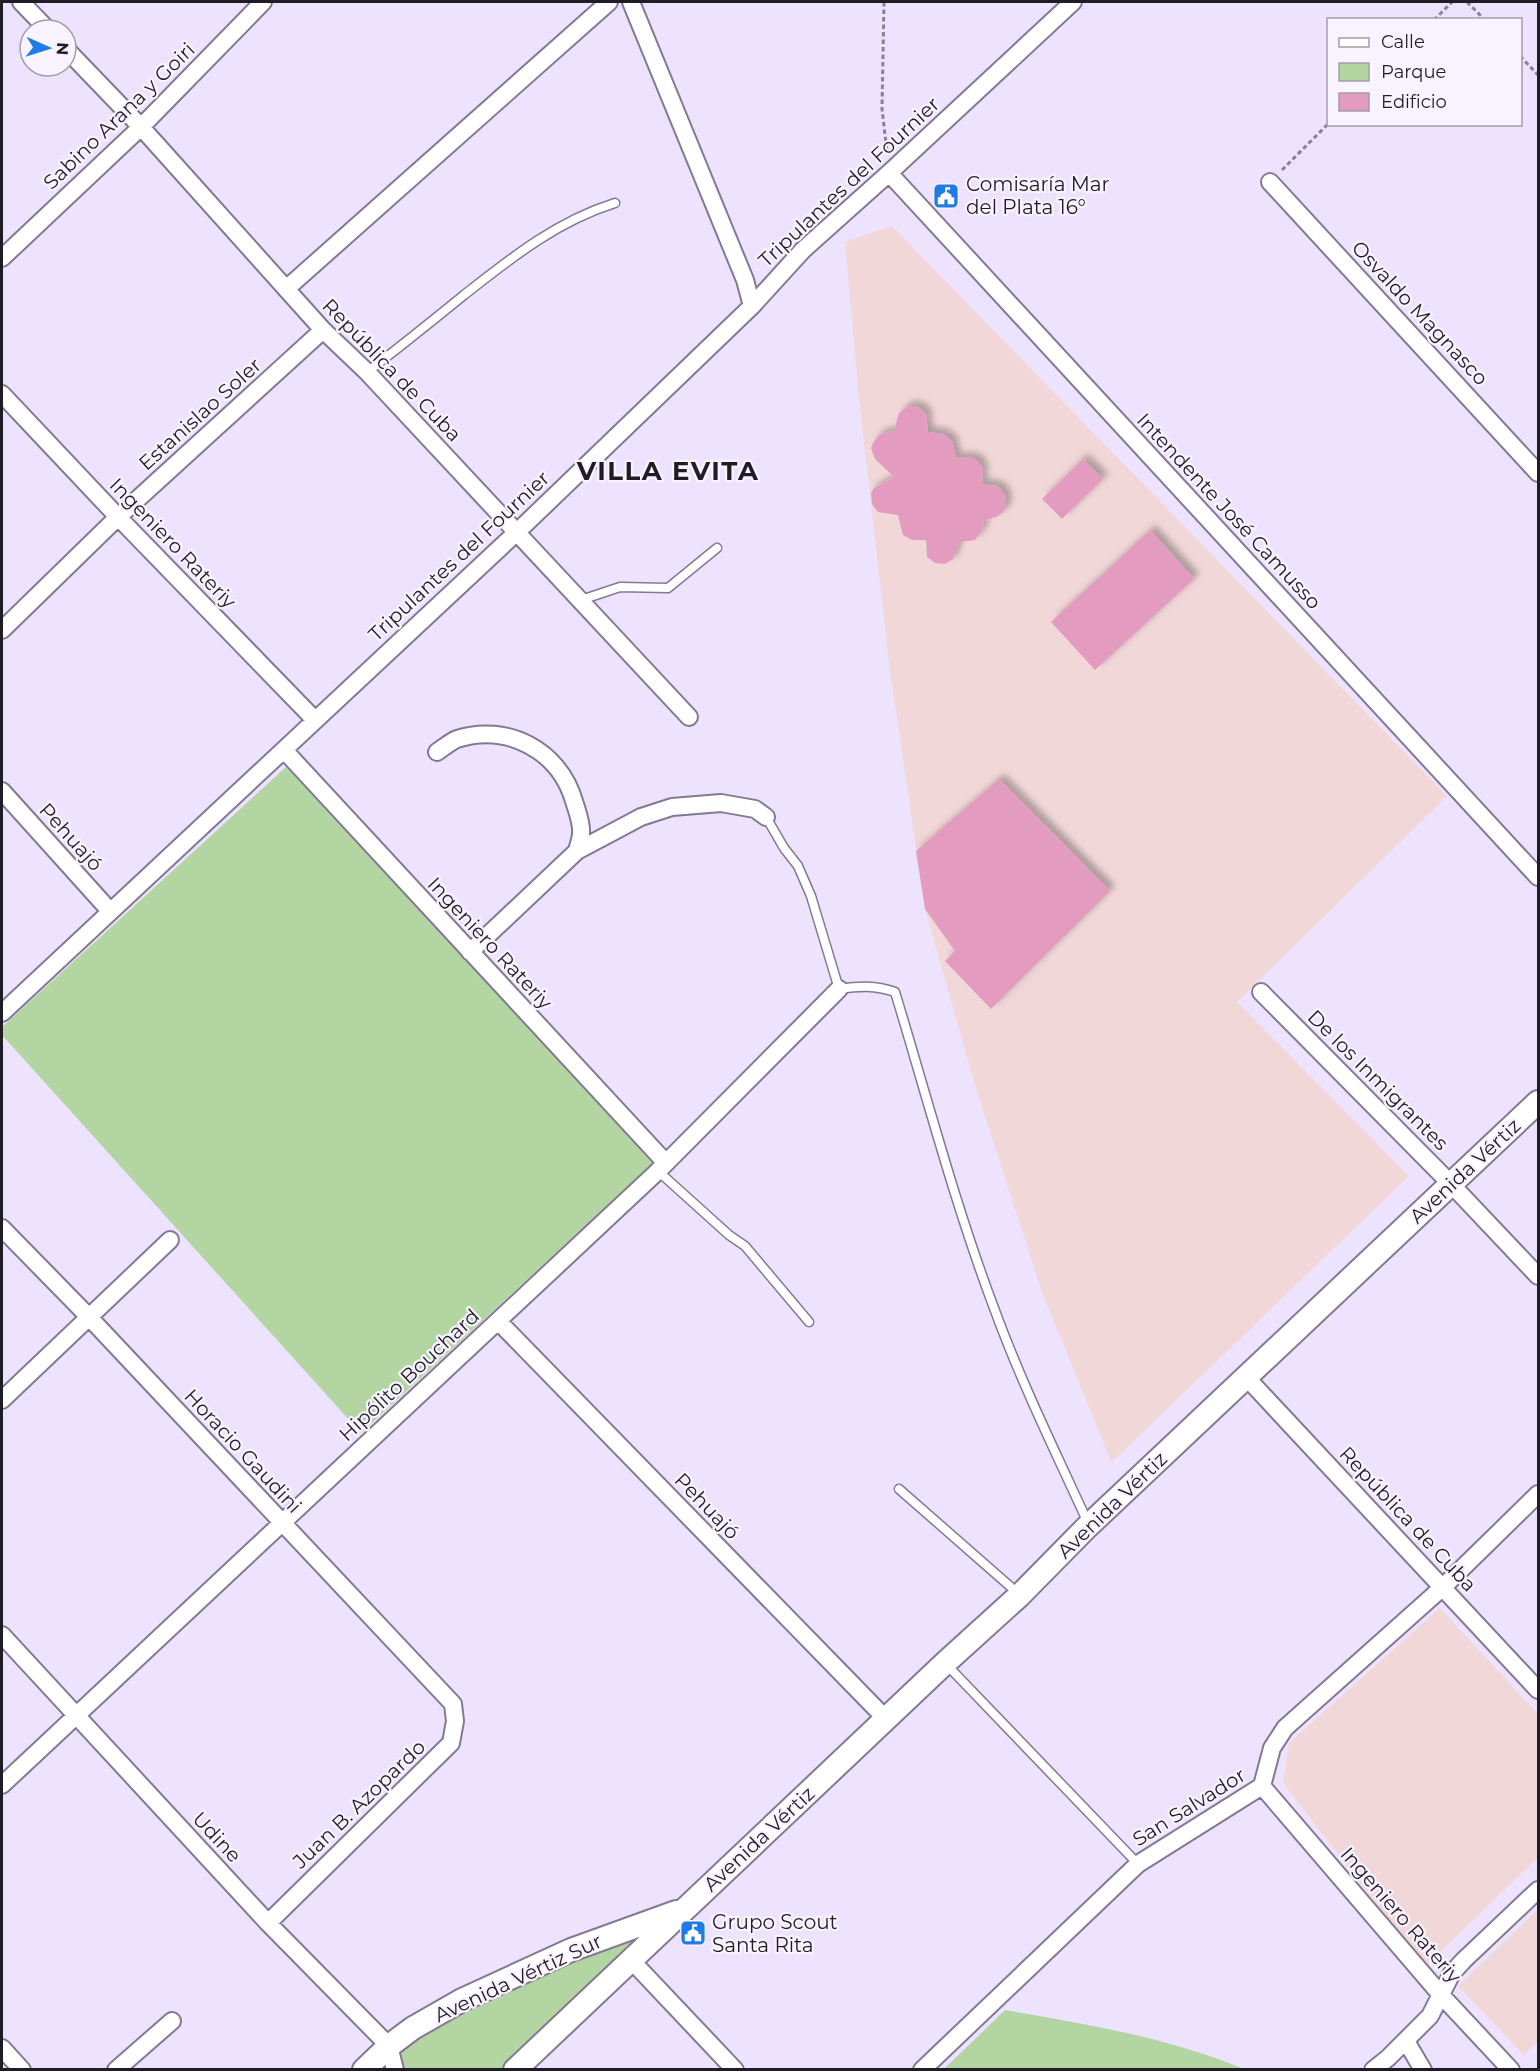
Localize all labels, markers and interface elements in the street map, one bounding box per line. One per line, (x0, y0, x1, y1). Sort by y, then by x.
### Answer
north arrow (18, 18, 78, 78)
legend (1327, 18, 1522, 126)
text: Calle (1381, 31, 1425, 53)
street label: Sabino Arana y Goiri (38, 38, 200, 194)
text: N (53, 42, 72, 56)
text: Parque (1381, 61, 1447, 83)
text: Edificio (1381, 91, 1447, 113)
street label: Tripulantes del Fournier (754, 92, 944, 272)
place label: Comisaría Mar del Plata 16° (966, 172, 1110, 219)
public building icon: Comisaría Mar del Plata 16° (931, 181, 961, 211)
street label: Osvaldo Magnasco (1347, 236, 1493, 390)
street label: República de Cuba (318, 293, 466, 447)
street label: Estanislao Soler (134, 353, 266, 475)
street label: Intendente José Camusso (1132, 408, 1326, 614)
district label: VILLA EVITA (576, 455, 759, 487)
street label: Tripulantes del Fournier (364, 466, 554, 646)
street label: Ingeniero Rateriy (105, 473, 241, 613)
street label: Pehuajó (34, 798, 108, 876)
street label: Ingeniero Rateriy (423, 872, 557, 1014)
street label: De los Inmigrantes (1303, 1005, 1453, 1155)
street label: Avenida Vértiz (1405, 1113, 1525, 1229)
street label: Hipólito Bouchard (334, 1304, 484, 1446)
street label: Horacio Gaudini (179, 1384, 307, 1518)
street label: República de Cuba (1335, 1441, 1481, 1597)
street label: Avenida Vértiz (1052, 1447, 1172, 1563)
street label: Pehuajó (670, 1468, 744, 1544)
street label: Juan B. Azopardo (287, 1735, 430, 1874)
street label: San Salvador (1128, 1763, 1250, 1851)
street label: Avenida Vértiz (699, 1781, 819, 1897)
street label: Udine (188, 1807, 246, 1867)
street label: Ingeniero Rateriy (1336, 1842, 1467, 1988)
place label: Grupo Scout Santa Rita (712, 1910, 838, 1957)
public building icon: Grupo Scout Santa Rita (678, 1918, 708, 1948)
street label: Avenida Vértiz Sur (430, 1929, 606, 2027)

